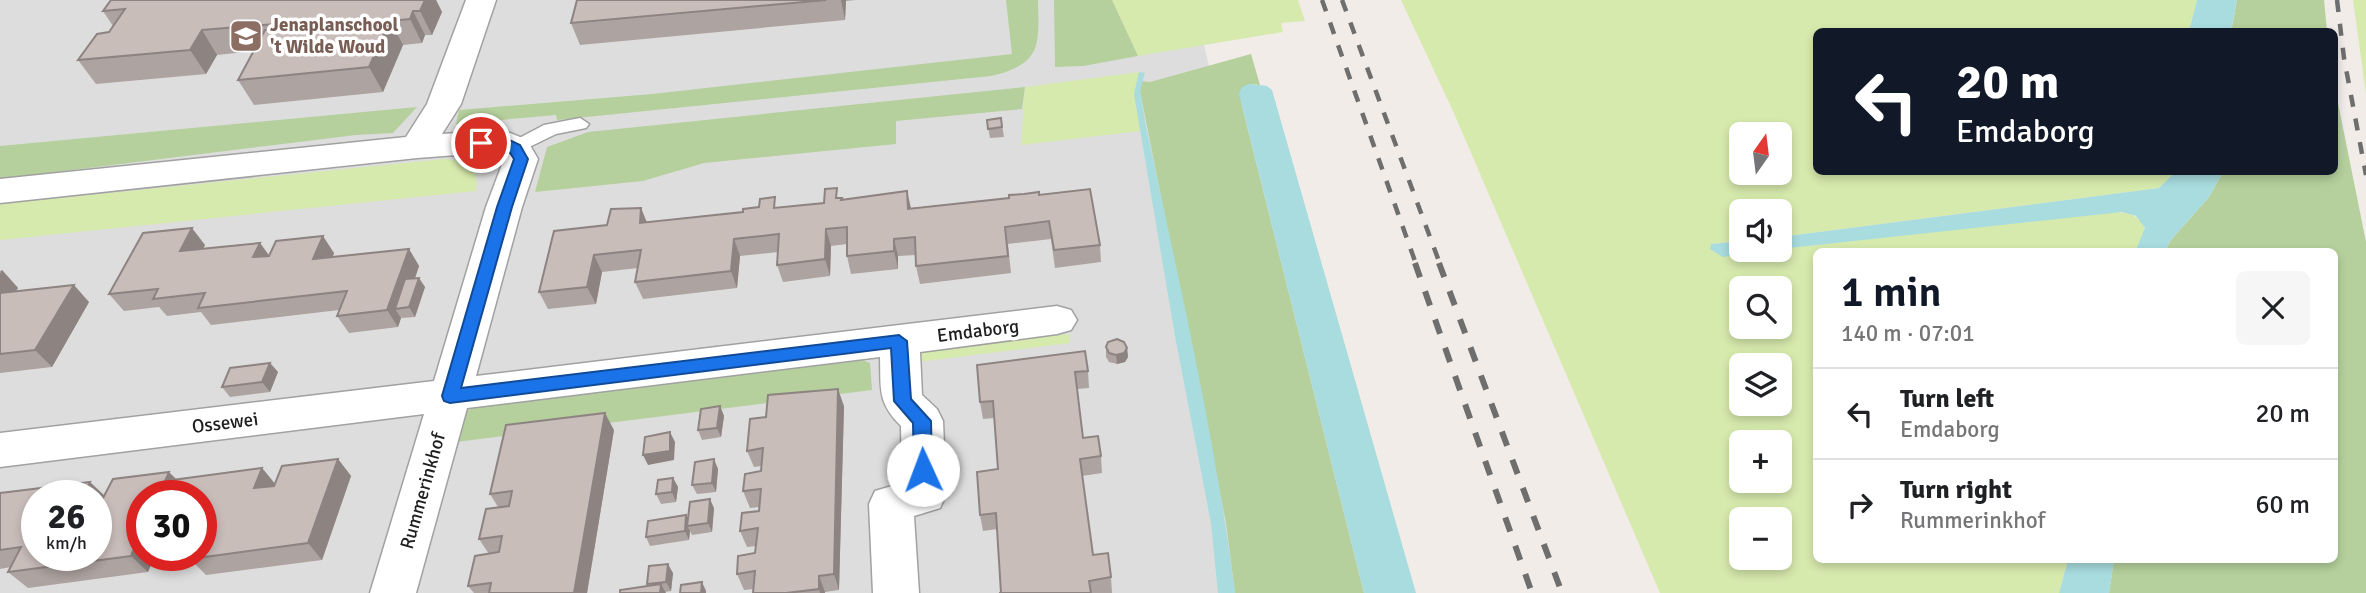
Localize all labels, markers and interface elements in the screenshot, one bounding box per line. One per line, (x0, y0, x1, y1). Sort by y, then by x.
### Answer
place label: Jenaplanschool 't Wilde Woud (270, 13, 398, 59)
school or university icon: Jenaplanschool 't Wilde Woud (227, 17, 265, 55)
text: 20 m (1956, 52, 2059, 112)
icon: left (1841, 56, 1932, 147)
text: Emdaborg (1956, 112, 2095, 151)
pin (451, 113, 511, 173)
north arrow (1729, 122, 1792, 186)
map controls (1729, 122, 1792, 570)
icon: arrive (462, 124, 500, 162)
button: sound (1729, 199, 1792, 262)
text: 1 min (1841, 267, 1942, 318)
button: close (2236, 271, 2310, 345)
button: search (1729, 276, 1792, 339)
street label: Emdaborg (936, 314, 1020, 348)
text: 140 m · 07:01 (1841, 319, 1975, 348)
button: layers (1729, 353, 1792, 416)
text: Turn left (1900, 383, 1994, 415)
icon: left (1841, 395, 1879, 433)
text: 20 m (2255, 398, 2310, 430)
street label: Ossewei (191, 407, 259, 439)
text: Emdaborg (1900, 415, 2000, 444)
street label: Rummerinkhof (395, 428, 452, 552)
button: + (1729, 430, 1792, 493)
position arrow (886, 433, 960, 507)
text: Turn right (1900, 474, 2012, 506)
speed limit sign: 30 (126, 480, 217, 571)
icon: right (1841, 486, 1879, 524)
text: 60 m (2255, 489, 2310, 521)
text: 26 (48, 495, 85, 538)
text: Rummerinkhof (1900, 506, 2045, 535)
button: − (1729, 507, 1792, 570)
text: km/h (46, 532, 87, 554)

